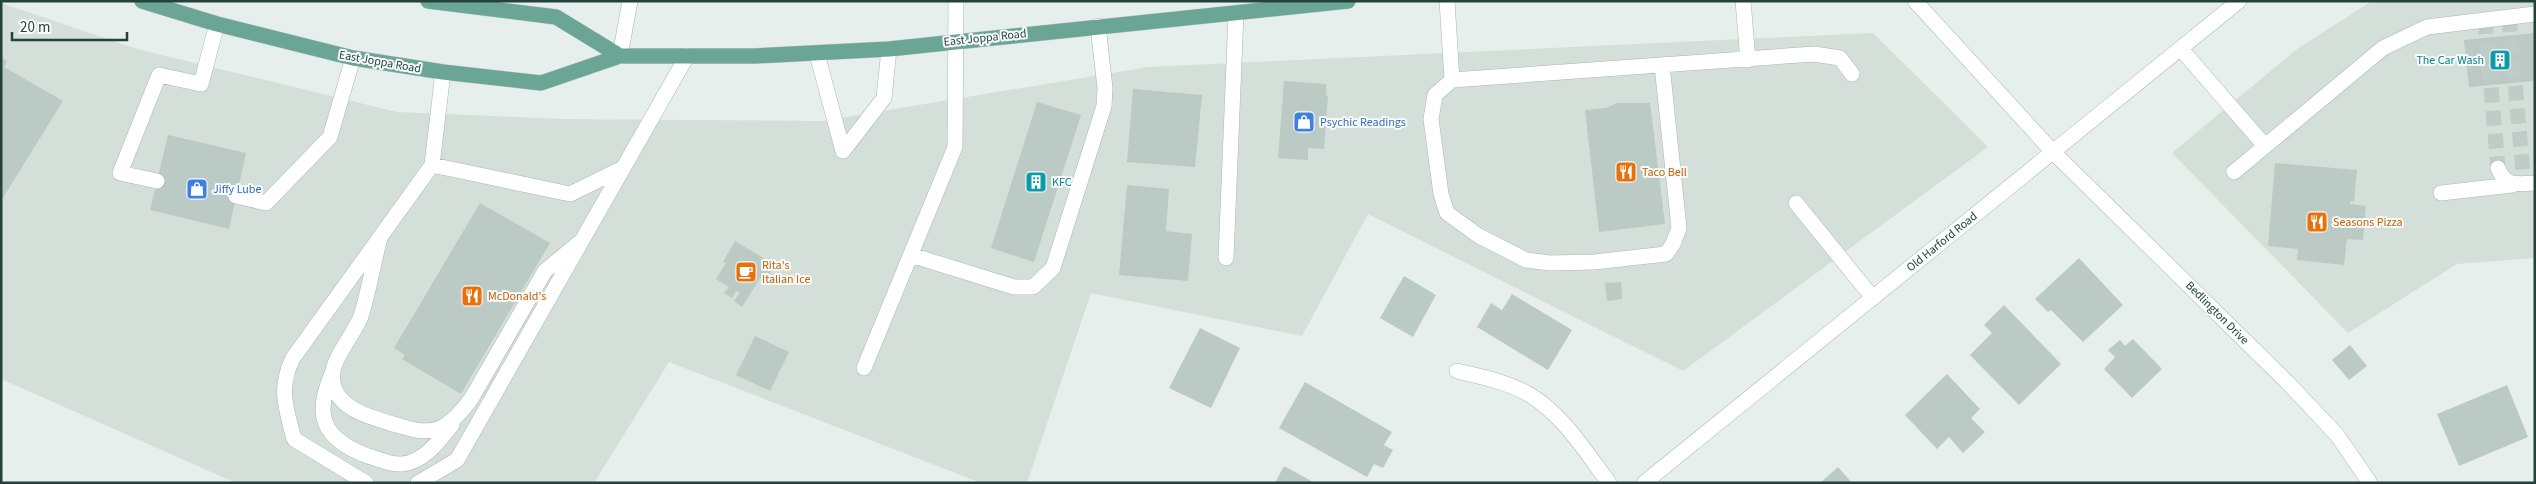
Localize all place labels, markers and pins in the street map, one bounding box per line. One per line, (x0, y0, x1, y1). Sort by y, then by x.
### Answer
building icon: The Car Wash (2488, 48, 2512, 72)
place label: The Car Wash (2416, 52, 2484, 69)
shop icon: Psychic Readings (1292, 110, 1316, 134)
place label: Psychic Readings (1320, 114, 1406, 131)
restaurant icon: Taco Bell (1614, 160, 1638, 184)
place label: Taco Bell (1642, 164, 1687, 181)
building icon: KFC (1024, 170, 1048, 194)
place label: KFC (1052, 174, 1072, 191)
shop icon: Jiffy Lube (185, 177, 209, 201)
place label: Jiffy Lube (213, 181, 262, 198)
restaurant icon: Seasons Pizza (2305, 210, 2329, 234)
place label: Seasons Pizza (2333, 214, 2403, 231)
place label: Rita's Italian Ice (762, 257, 810, 288)
cafe icon: Rita's Italian Ice (734, 260, 758, 284)
restaurant icon: McDonald's (460, 284, 484, 308)
place label: McDonald's (488, 288, 546, 305)

